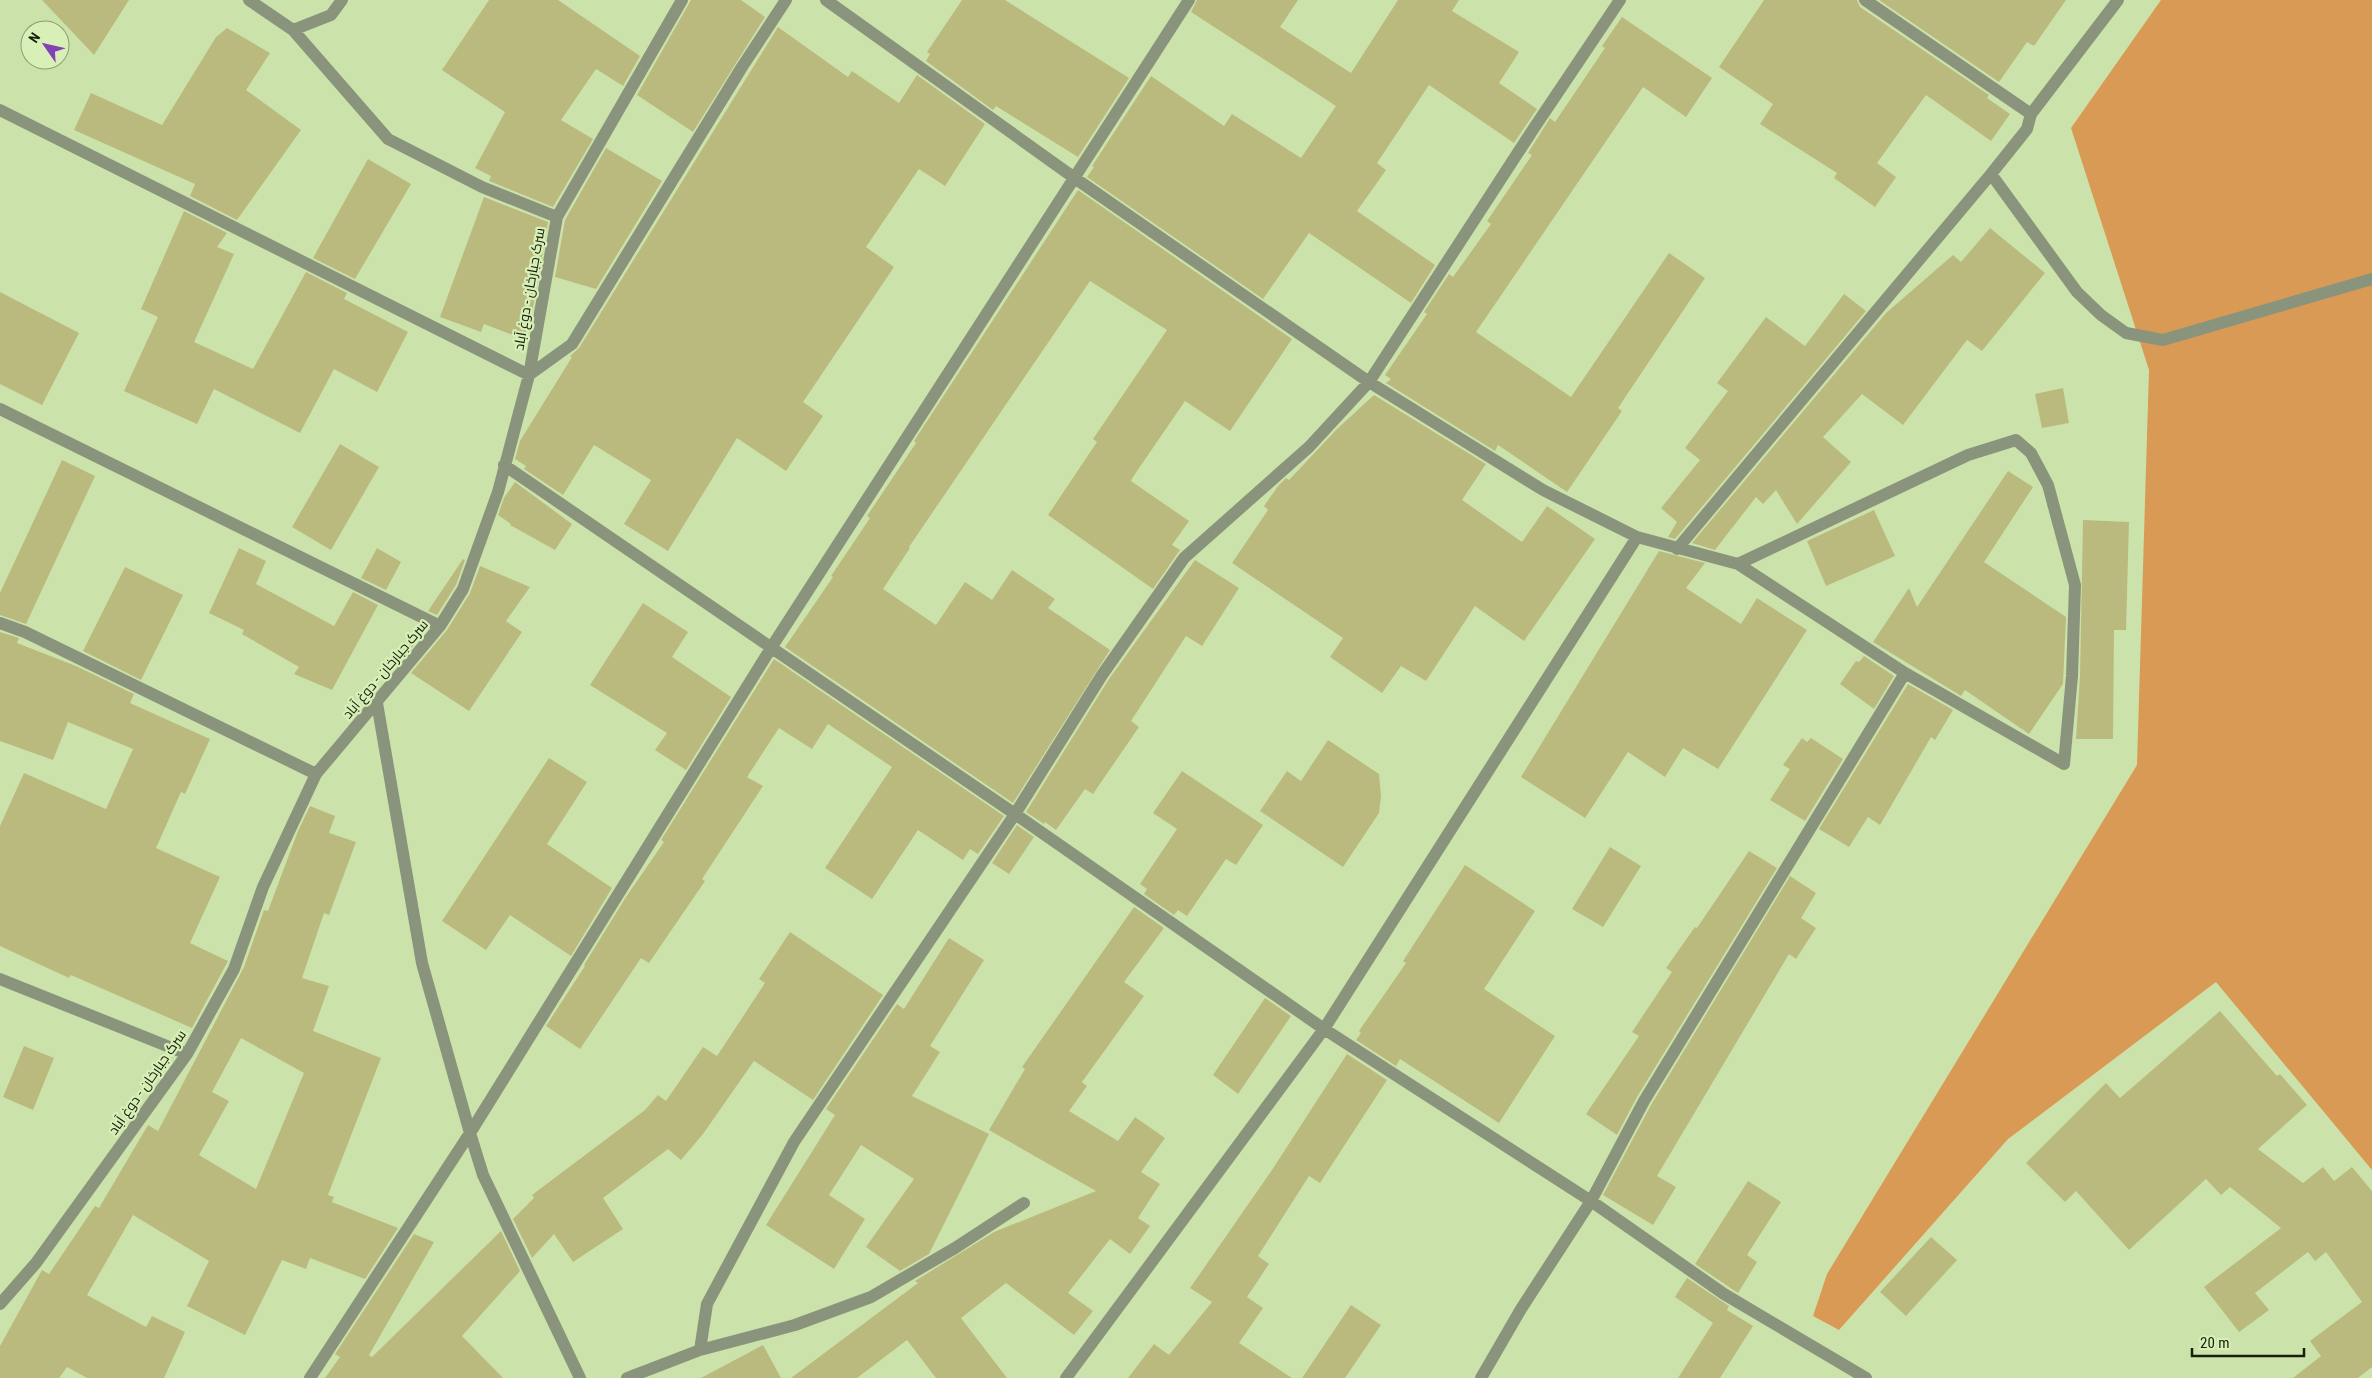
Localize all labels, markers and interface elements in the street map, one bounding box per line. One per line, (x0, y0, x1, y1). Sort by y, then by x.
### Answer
north arrow (20, 20, 70, 70)
text: N (25, 30, 43, 46)
street label: سرک جبارخان - دوغ آباد (510, 226, 549, 352)
street label: سرک جبارخان - دوغ آباد (339, 616, 432, 722)
street label: سرک جبارخان - دوغ آباد (105, 1027, 190, 1138)
scale bar (2192, 1326, 2304, 1358)
text: 20 m (2200, 1334, 2230, 1352)

